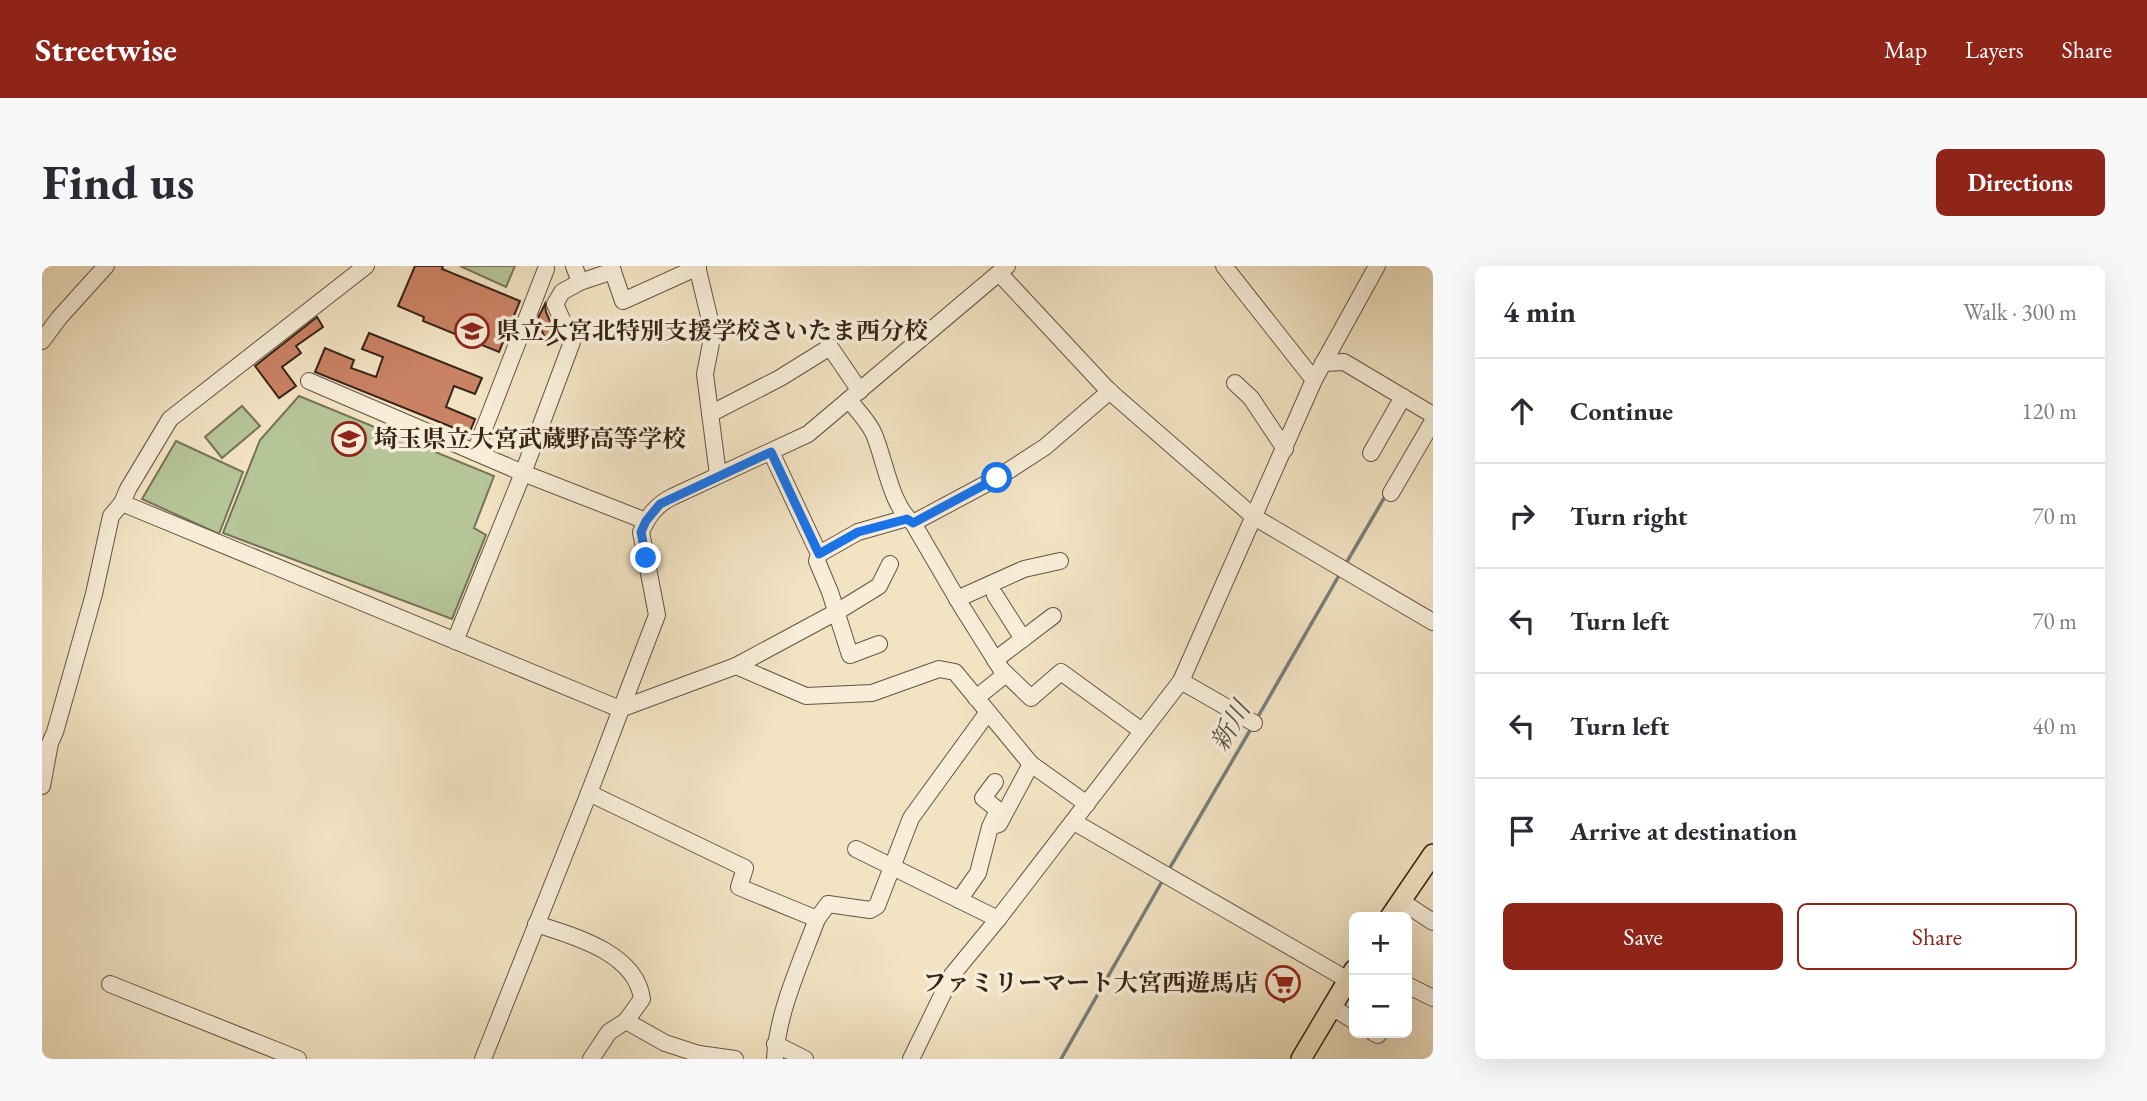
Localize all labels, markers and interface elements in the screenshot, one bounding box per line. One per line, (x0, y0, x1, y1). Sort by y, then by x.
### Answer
text: Streetwise (35, 28, 177, 71)
text: Map (1884, 34, 1927, 65)
text: Layers (1965, 34, 2024, 65)
text: Share (2062, 34, 2112, 65)
button: Directions (1936, 149, 2105, 216)
text: Find us (42, 150, 194, 214)
text: 4 min (1503, 292, 1576, 331)
text: Walk · 300 m (1963, 297, 2077, 327)
school or university icon: 県立大宮北特別支援学校さいたま西分校 (453, 312, 491, 350)
place label: 県立大宮北特別支援学校さいたま西分校 (496, 315, 928, 346)
icon: ahead (1503, 392, 1541, 430)
text: Continue (1570, 394, 1673, 428)
text: 120 m (2021, 396, 2077, 426)
school or university icon: 埼玉県立大宮武蔵野高等学校 (330, 420, 368, 458)
place label: 埼玉県立大宮武蔵野高等学校 (374, 423, 686, 454)
route start (981, 462, 1012, 493)
icon: right (1503, 497, 1541, 535)
text: Turn right (1570, 499, 1688, 533)
text: 70 m (2032, 501, 2077, 531)
route end (630, 542, 661, 573)
icon: left (1503, 602, 1541, 640)
text: Turn left (1570, 604, 1669, 638)
text: 70 m (2032, 606, 2077, 636)
water label: 新川 (1202, 692, 1259, 757)
icon: left (1503, 707, 1541, 745)
text: Turn left (1570, 709, 1669, 743)
text: 40 m (2032, 711, 2077, 741)
icon: arrive (1503, 812, 1541, 850)
text: Arrive at destination (1570, 814, 1797, 848)
button: Save (1503, 903, 1783, 970)
button: Share (1797, 903, 2077, 970)
map controls (1349, 912, 1412, 1038)
button: + (1349, 912, 1412, 975)
supermarket icon: ファミリーマート大宮西遊馬店 (1264, 964, 1302, 1002)
place label: ファミリーマート大宮西遊馬店 (922, 967, 1258, 998)
button: − (1349, 975, 1412, 1038)

